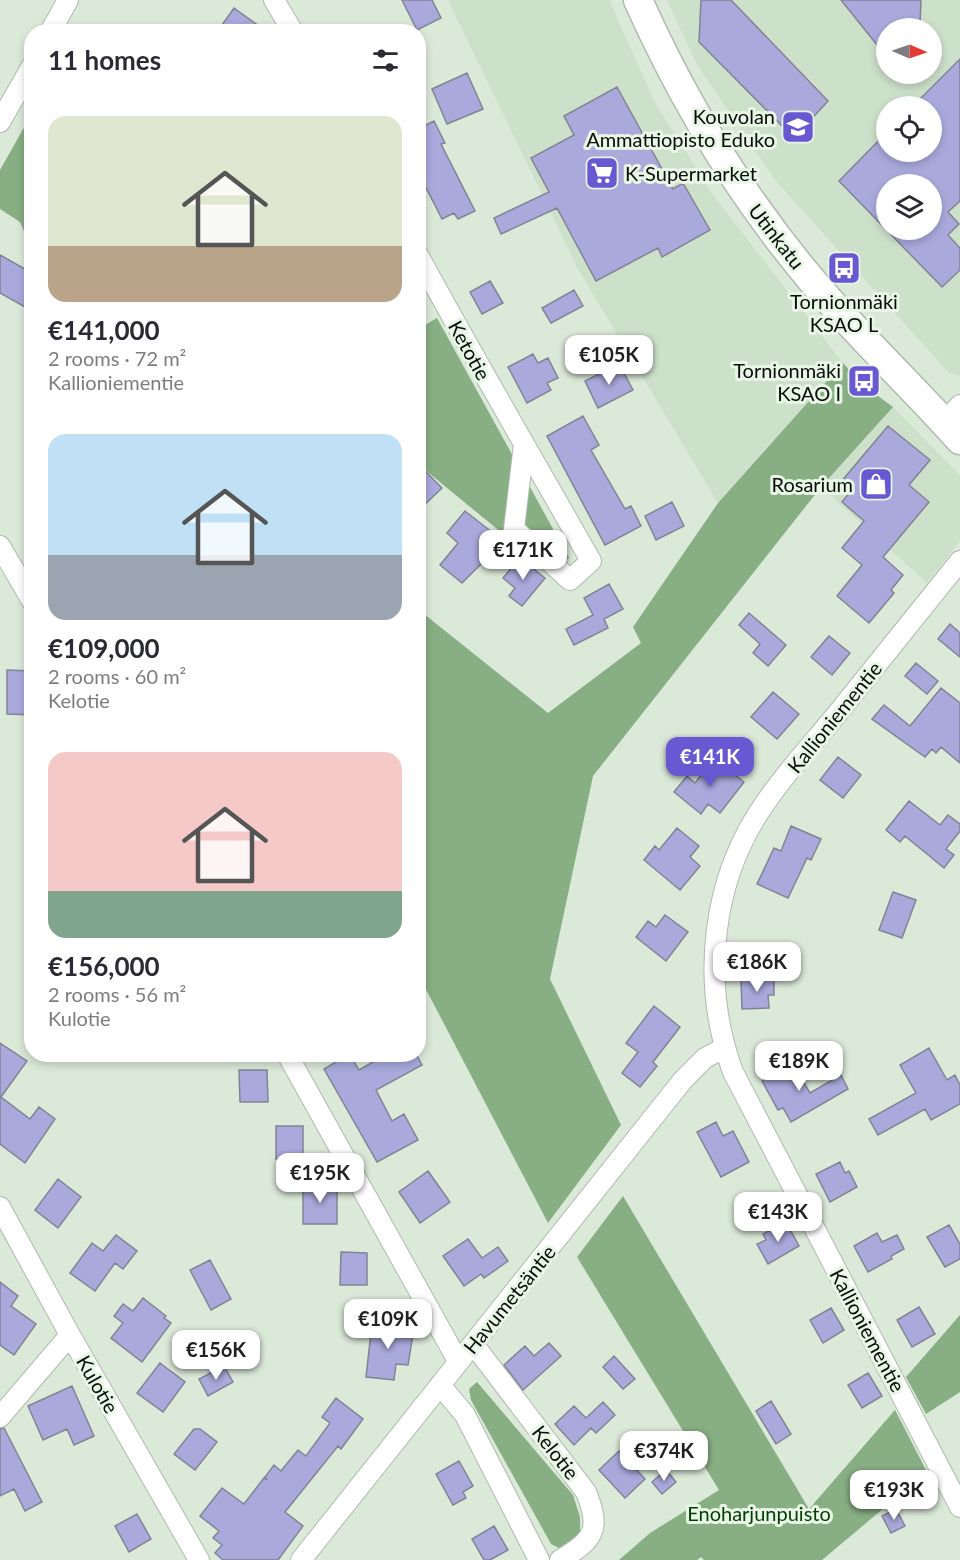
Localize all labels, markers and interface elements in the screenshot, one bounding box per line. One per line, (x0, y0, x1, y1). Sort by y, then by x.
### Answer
north arrow (876, 18, 942, 84)
map controls (876, 18, 942, 240)
text: 11 homes (48, 44, 161, 76)
icon: filters (369, 44, 402, 77)
button: locate (876, 96, 942, 162)
place label: Kouvolan Ammattiopisto Eduko (586, 104, 775, 151)
school or university icon: Kouvolan Ammattiopisto Eduko (780, 109, 816, 145)
icon: home (171, 155, 279, 263)
supermarket icon: K-Supermarket (584, 155, 620, 191)
place label: K-Supermarket (625, 161, 757, 185)
button: layers (876, 174, 942, 240)
street label: Utinkatu (744, 199, 810, 273)
bus stop icon: Tornionmäki KSAO L (826, 250, 862, 286)
place label: Tornionmäki KSAO L (790, 289, 898, 336)
text: €141,000 (48, 314, 160, 346)
street label: Ketotie (444, 316, 496, 384)
pin: €105K (567, 335, 651, 386)
text: €105K (579, 342, 639, 366)
text: 2 rooms · 72 m² (48, 346, 186, 370)
place label: Tornionmäki KSAO I (733, 358, 841, 405)
bus stop icon: Tornionmäki KSAO I (846, 363, 882, 399)
text: Kallioniementie (48, 370, 184, 394)
shop icon: Rosarium (858, 466, 894, 502)
place label: Rosarium (772, 472, 853, 496)
icon: home (171, 473, 279, 581)
pin: €171K (481, 530, 565, 581)
text: €171K (493, 537, 553, 561)
text: €109,000 (48, 632, 160, 664)
street label: Kallioniementie (782, 657, 886, 777)
text: 2 rooms · 60 m² (48, 664, 186, 688)
text: Kelotie (48, 688, 110, 712)
pin: €141K (668, 737, 752, 788)
text: €141K (680, 744, 740, 768)
icon: home (171, 791, 279, 899)
pin: €186K (715, 942, 799, 993)
text: €186K (727, 949, 787, 973)
text: €156,000 (48, 950, 160, 982)
text: 2 rooms · 56 m² (48, 982, 186, 1006)
text: Kulotie (48, 1006, 111, 1030)
pin: €189K (757, 1041, 841, 1092)
text: €189K (769, 1048, 829, 1072)
pin: €195K (278, 1153, 362, 1204)
text: €195K (290, 1160, 350, 1184)
pin: €143K (736, 1192, 820, 1243)
text: €143K (748, 1199, 808, 1223)
street label: Havumetsäntie (458, 1240, 560, 1358)
street label: Kallioniementie (825, 1264, 911, 1396)
pin: €109K (346, 1299, 430, 1350)
text: €109K (358, 1306, 418, 1330)
pin: €156K (174, 1330, 258, 1381)
text: €156K (186, 1337, 246, 1361)
street label: Kulotie (72, 1351, 124, 1417)
street label: Kelotie (528, 1420, 584, 1484)
pin: €374K (622, 1431, 706, 1482)
text: €374K (634, 1438, 694, 1462)
pin: €193K (852, 1470, 936, 1521)
text: €193K (864, 1477, 924, 1501)
park label: Enoharjunpuisto (687, 1501, 831, 1525)

